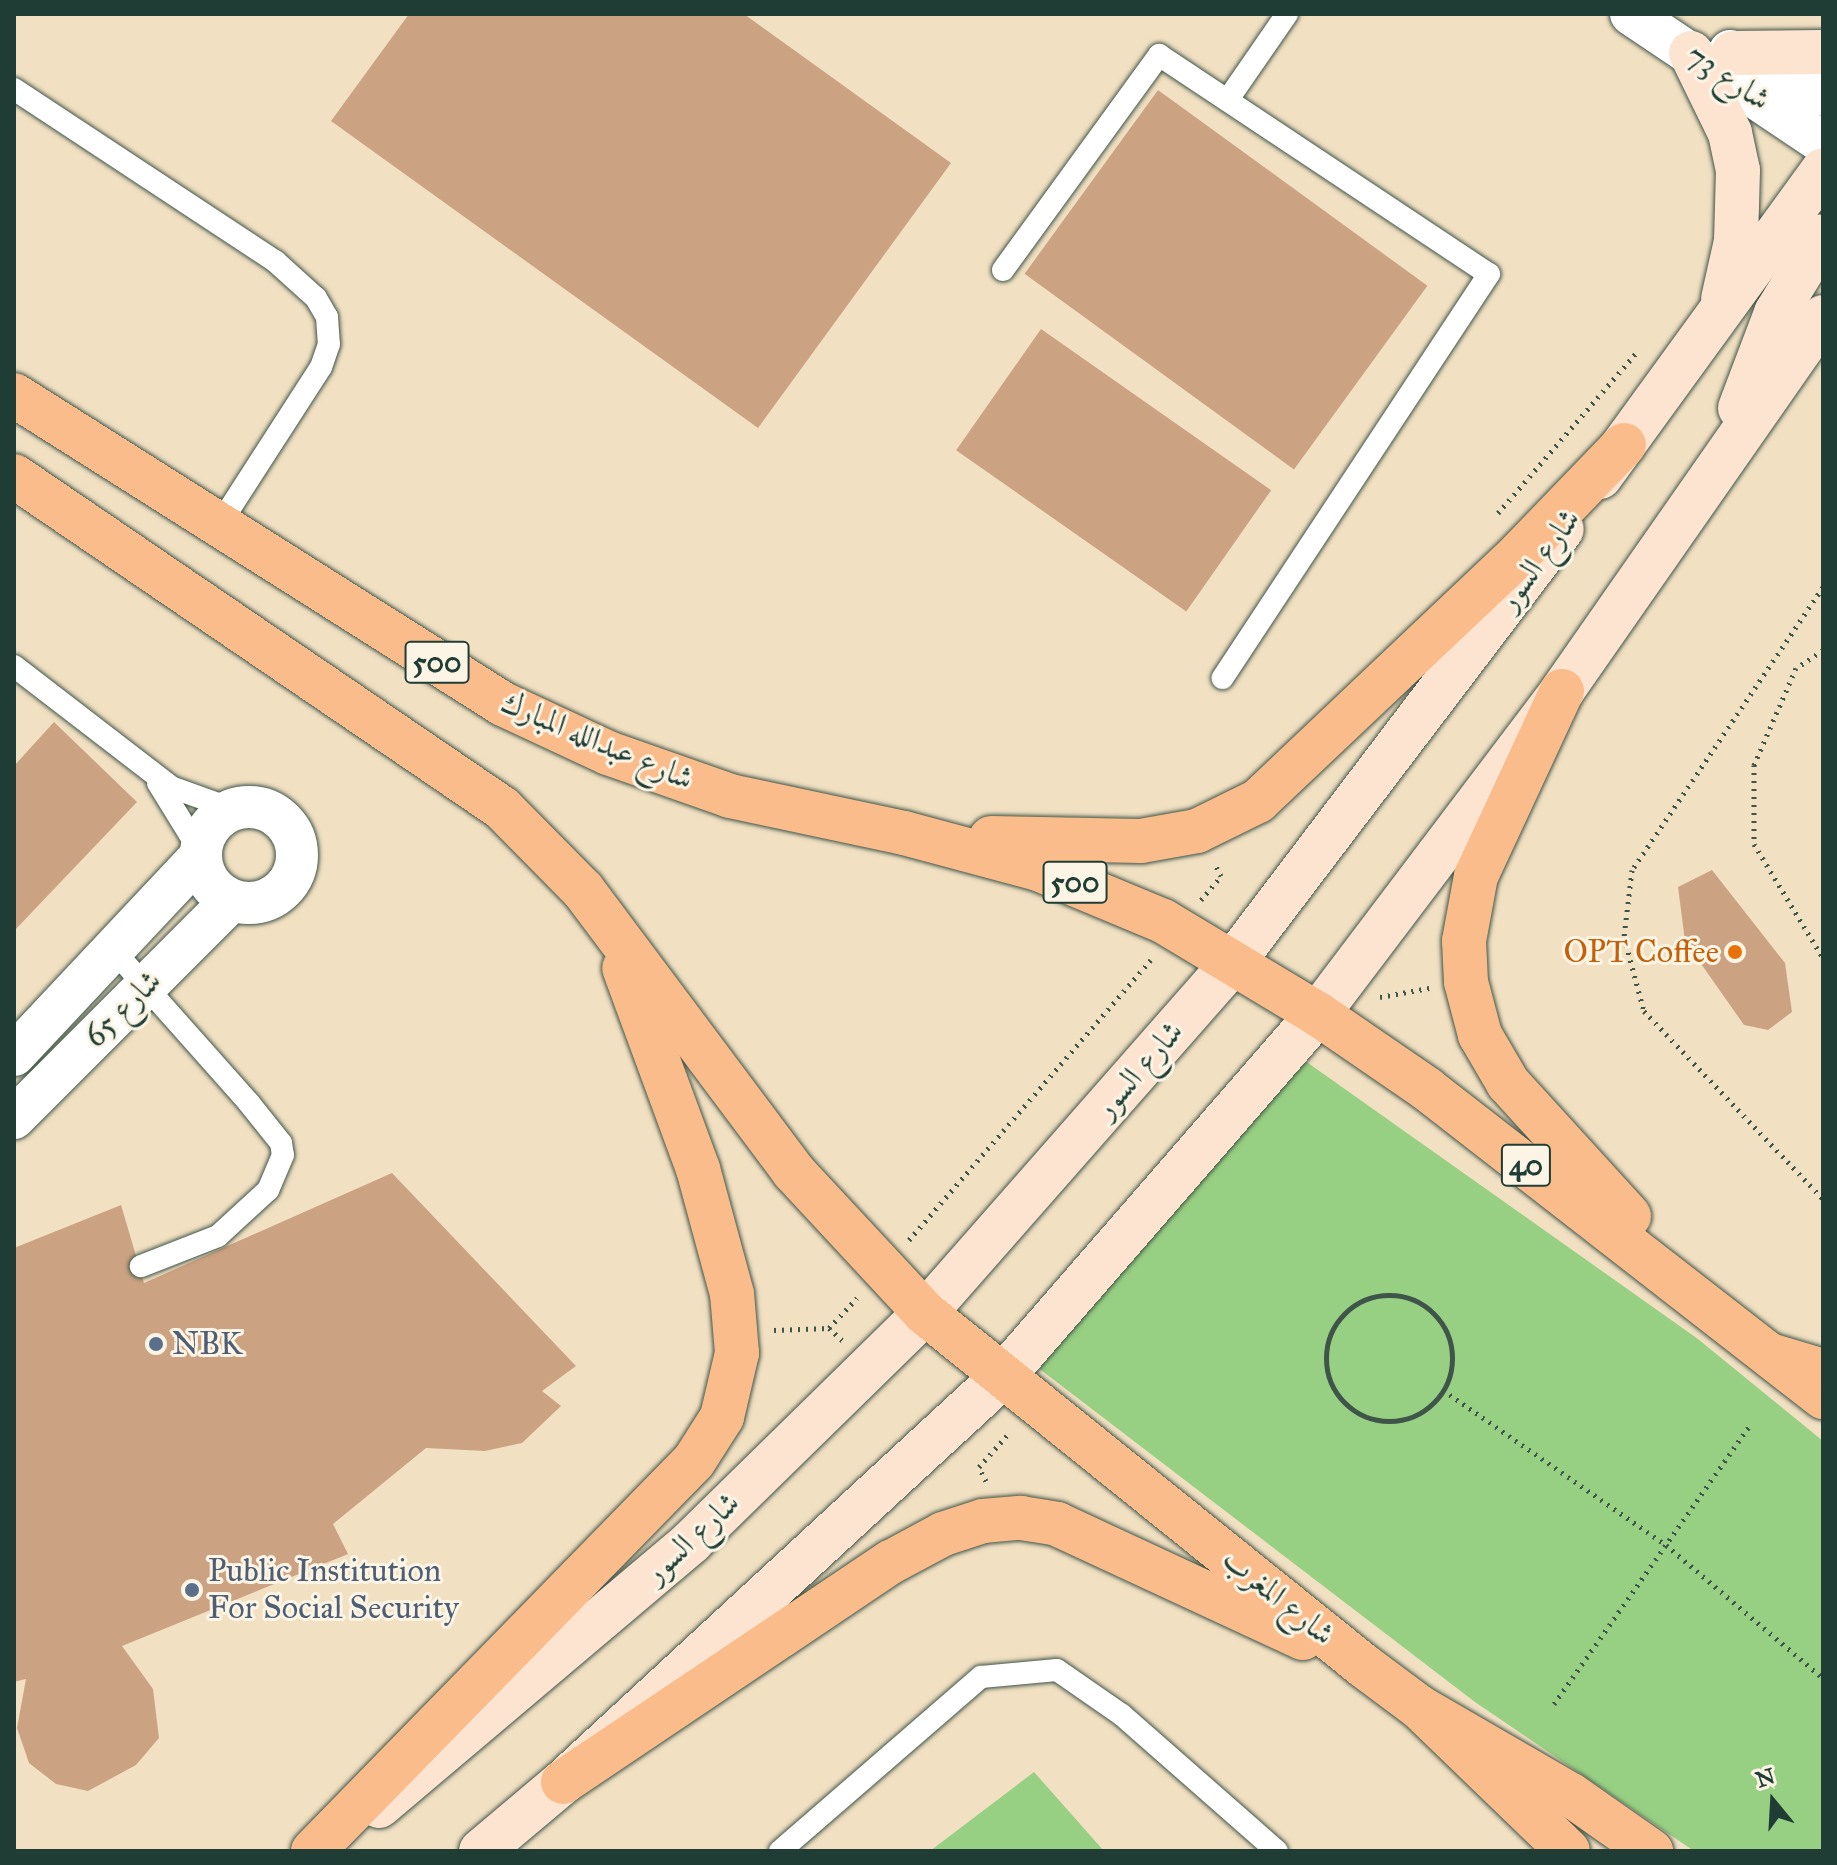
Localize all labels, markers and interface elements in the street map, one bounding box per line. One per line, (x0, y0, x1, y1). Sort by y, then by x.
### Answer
street label: شارع 73 (1679, 37, 1777, 119)
street label: شارع السور (1489, 501, 1589, 619)
road number: 500 (403, 636, 471, 688)
street label: شارع عبدالله المبارك (495, 683, 699, 799)
road number: 500 (1041, 856, 1109, 908)
place label: OPT Coffee (1563, 933, 1719, 971)
marker: OPT Coffee (1726, 943, 1744, 961)
street label: شارع 65 (76, 962, 170, 1056)
street label: شارع السور (1086, 1013, 1192, 1127)
road number: 40 (1500, 1139, 1552, 1191)
place label: NBK (172, 1325, 243, 1363)
marker: NBK (147, 1335, 165, 1353)
street label: شارع السور (636, 1484, 748, 1592)
street label: شارع المغرب (1214, 1540, 1342, 1654)
place label: Public Institution For Social Security (208, 1553, 459, 1628)
marker: Public Institution For Social Security (183, 1581, 201, 1599)
north arrow (1733, 1761, 1813, 1841)
text: N (1752, 1762, 1778, 1793)

